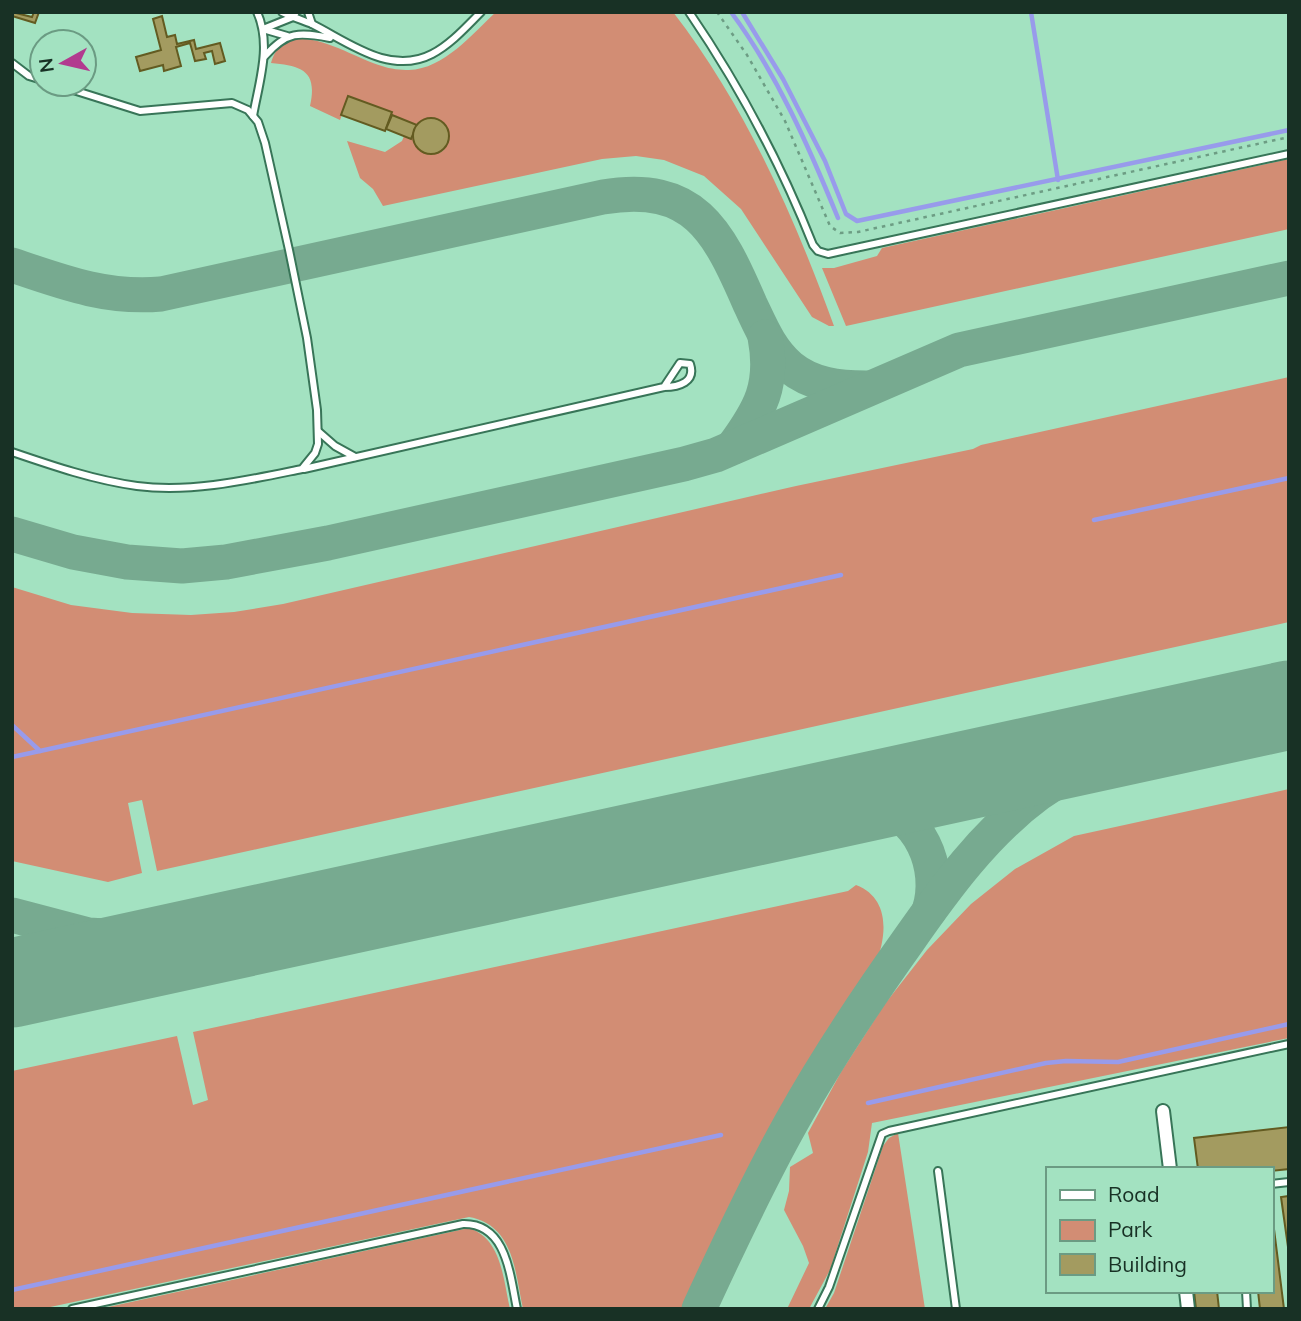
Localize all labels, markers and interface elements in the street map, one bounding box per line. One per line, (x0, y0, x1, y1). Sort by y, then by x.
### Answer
north arrow (28, 28, 98, 98)
text: N (33, 57, 59, 74)
legend (1046, 1167, 1273, 1293)
text: Road (1108, 1181, 1159, 1207)
text: Park (1108, 1216, 1152, 1242)
text: Building (1108, 1251, 1187, 1277)

